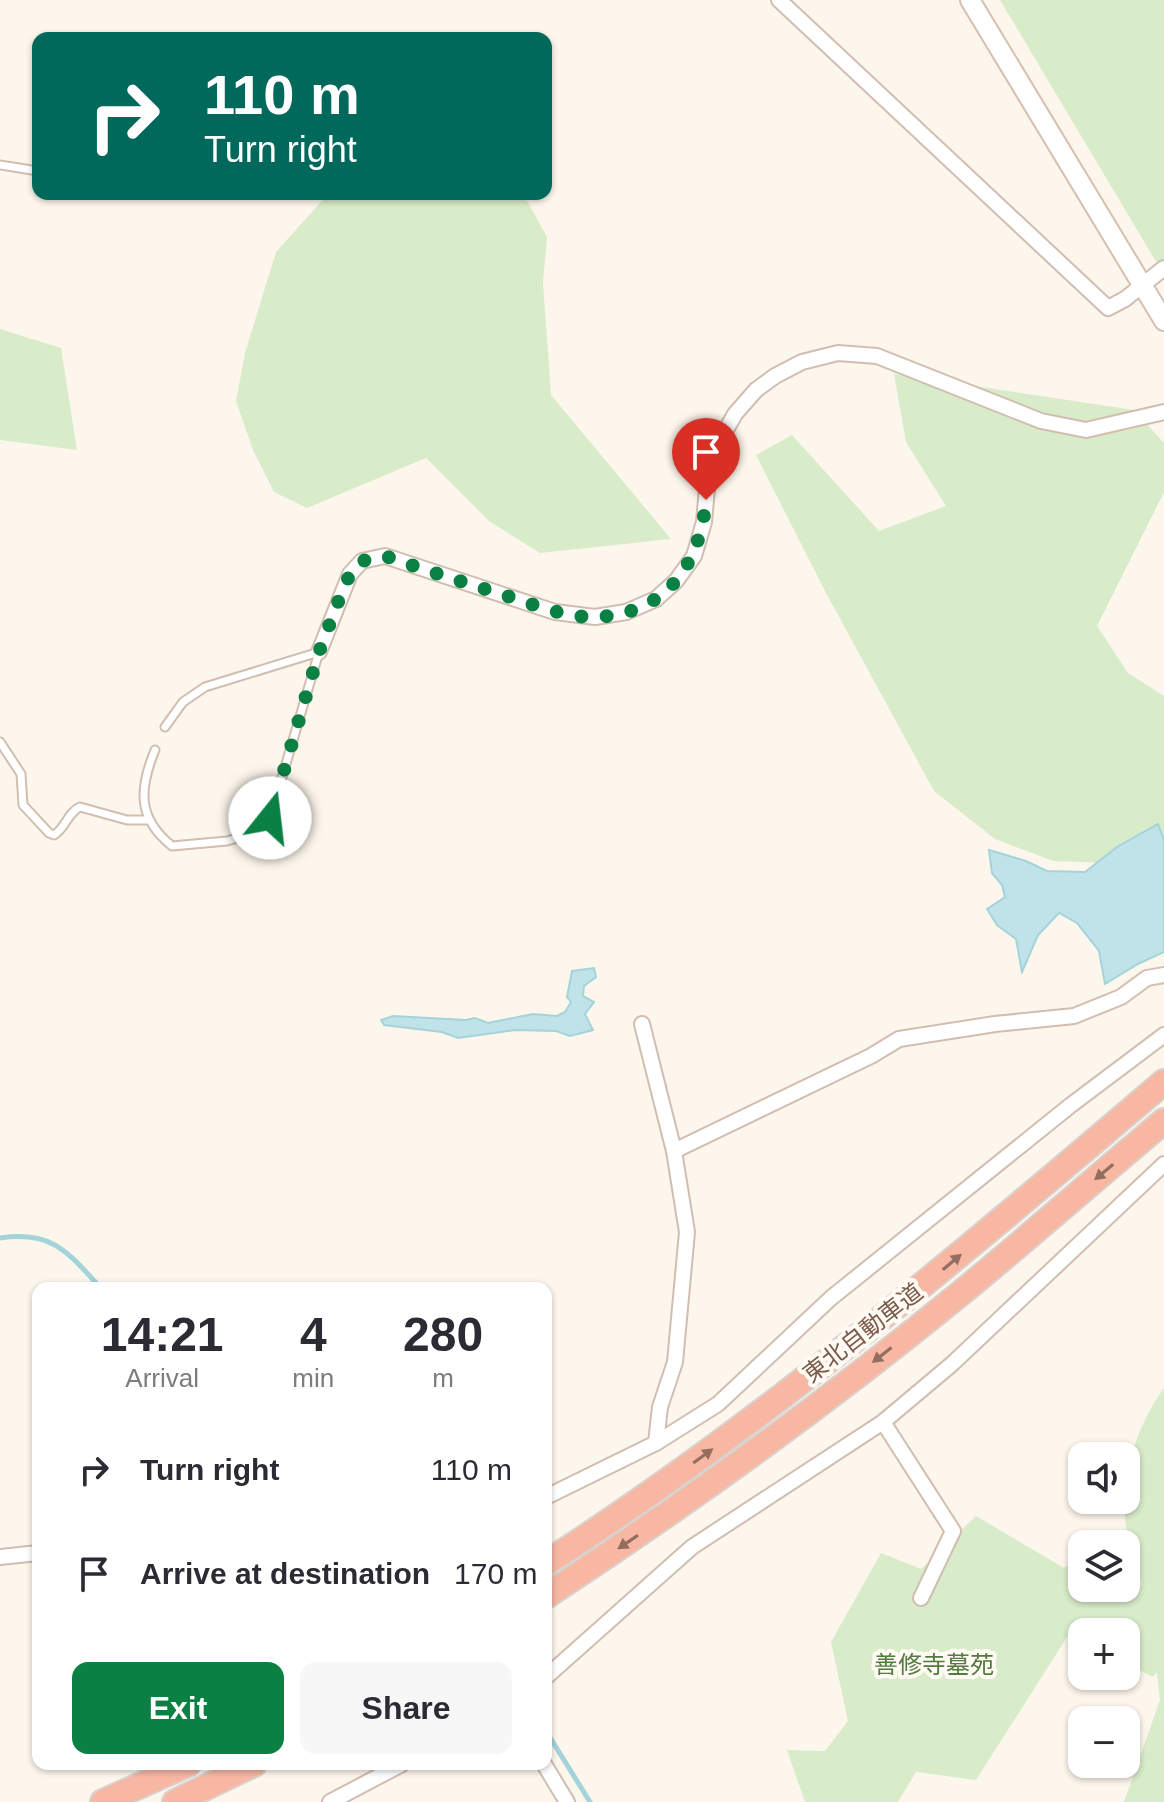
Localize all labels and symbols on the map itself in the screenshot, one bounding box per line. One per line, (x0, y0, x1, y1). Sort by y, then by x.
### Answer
pin (672, 418, 740, 500)
position arrow (228, 776, 312, 860)
one-way arrow (1095, 1162, 1114, 1180)
one-way arrow (942, 1254, 962, 1271)
street label: 東北自動車道 (798, 1278, 928, 1388)
one-way arrow (872, 1346, 892, 1362)
one-way arrow (692, 1449, 713, 1465)
one-way arrow (617, 1534, 638, 1549)
park label: 善修寺墓苑 (874, 1651, 994, 1678)

